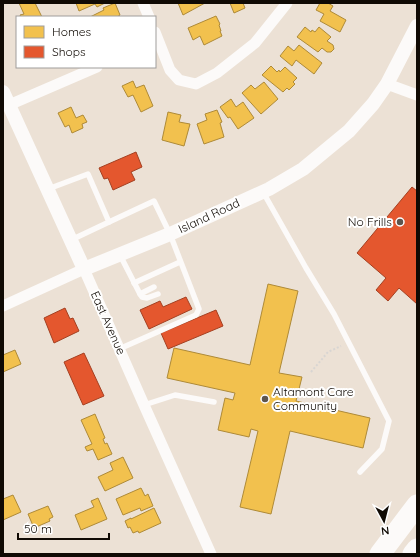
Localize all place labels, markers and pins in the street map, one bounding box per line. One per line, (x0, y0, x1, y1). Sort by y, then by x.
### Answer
place label: No Frills (348, 214, 392, 229)
marker: No Frills (395, 217, 405, 227)
place label: Altamont Care Community (273, 384, 354, 413)
marker: Altamont Care Community (260, 394, 270, 404)

